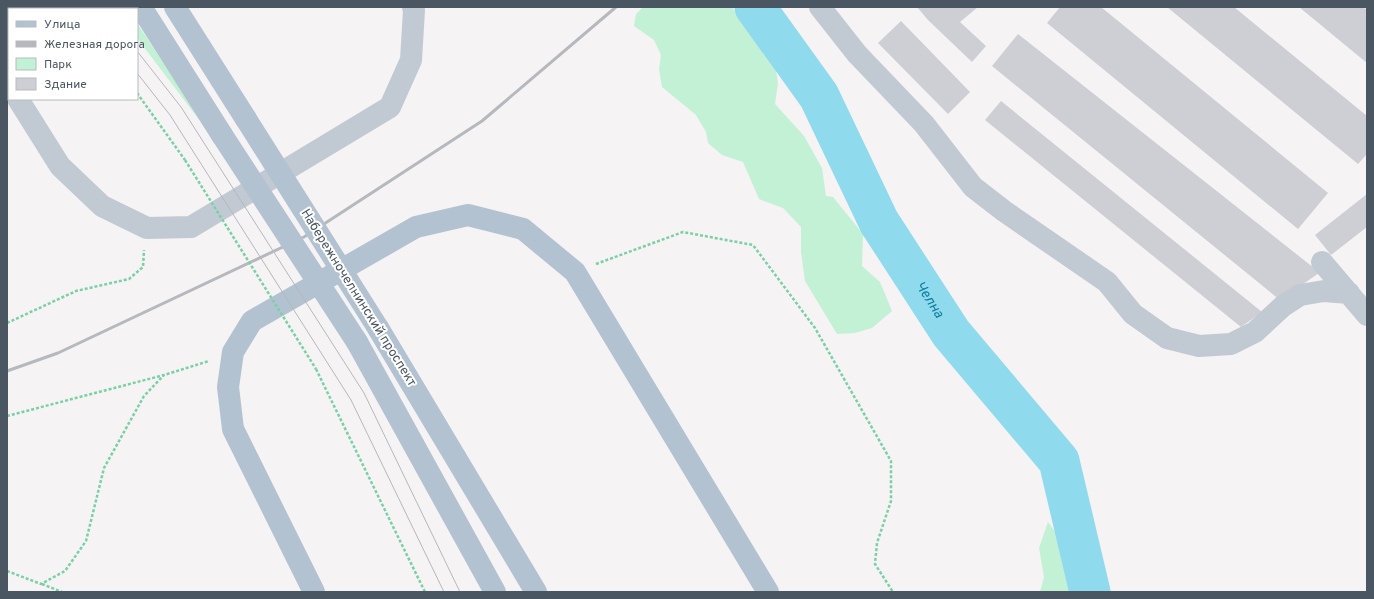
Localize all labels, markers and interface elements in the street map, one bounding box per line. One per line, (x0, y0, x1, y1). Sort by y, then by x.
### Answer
legend (8, 8, 138, 100)
text: Улица (44, 17, 80, 33)
text: Железная дорога (44, 37, 145, 53)
text: Парк (44, 57, 72, 73)
text: Здание (44, 77, 87, 93)
street label: Набережночелнинский проспект (297, 206, 419, 390)
water label: Челна (912, 279, 948, 322)

